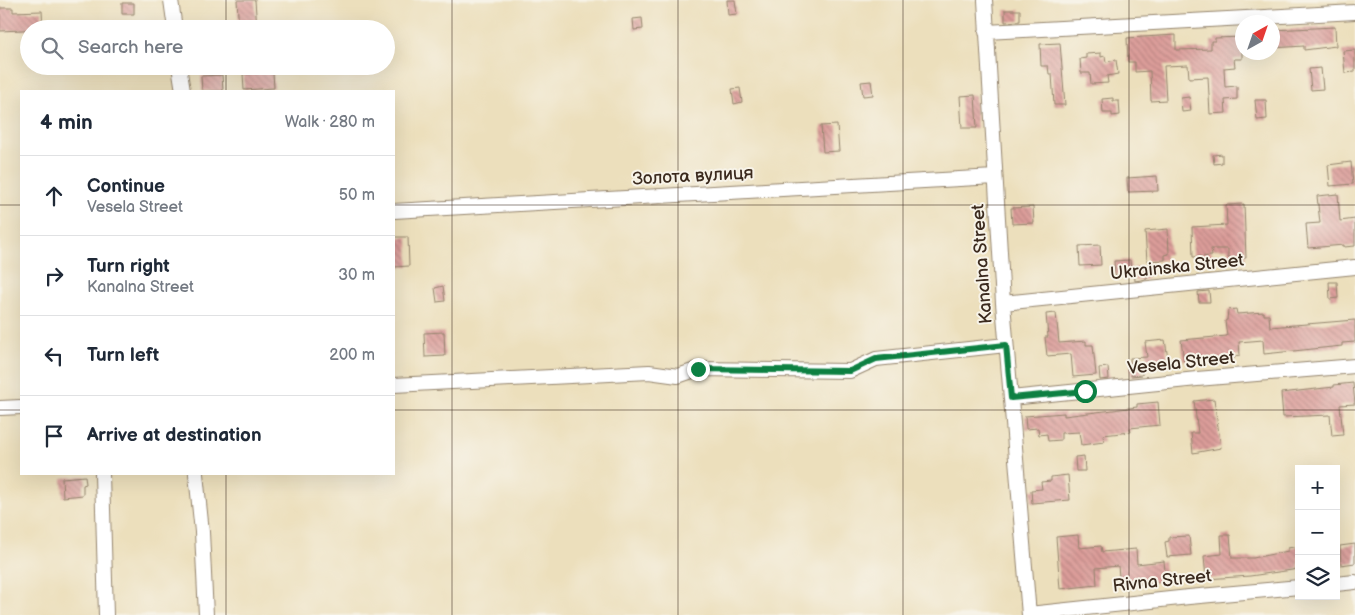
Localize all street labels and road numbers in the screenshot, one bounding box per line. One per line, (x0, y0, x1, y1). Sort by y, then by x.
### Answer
street label: Золота вулиця (632, 162, 754, 190)
street label: Kanalna Street (967, 203, 997, 325)
street label: Ukrainska Street (1109, 249, 1245, 284)
street label: Vesela Street (1126, 347, 1236, 379)
street label: Rivna Street (1112, 565, 1213, 597)

